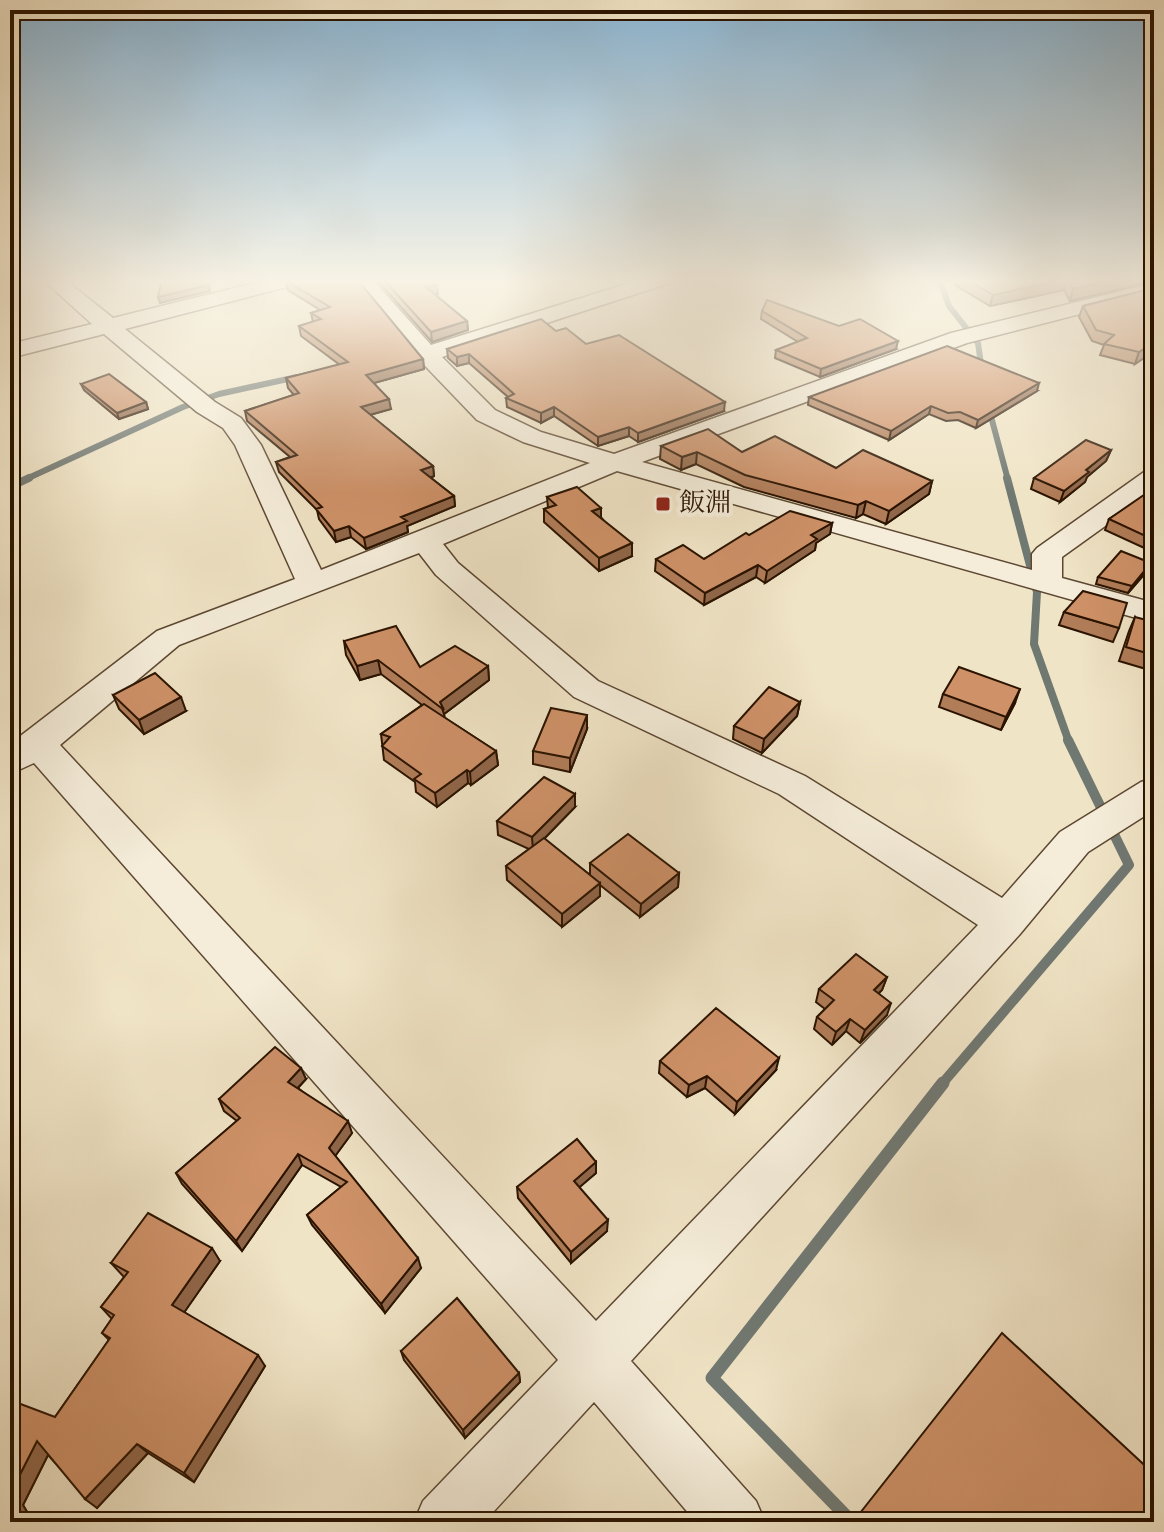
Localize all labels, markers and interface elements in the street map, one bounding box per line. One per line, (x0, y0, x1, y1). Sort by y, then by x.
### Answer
place label: 飯淵 (679, 489, 731, 517)
marker: 飯淵 (654, 495, 672, 513)

